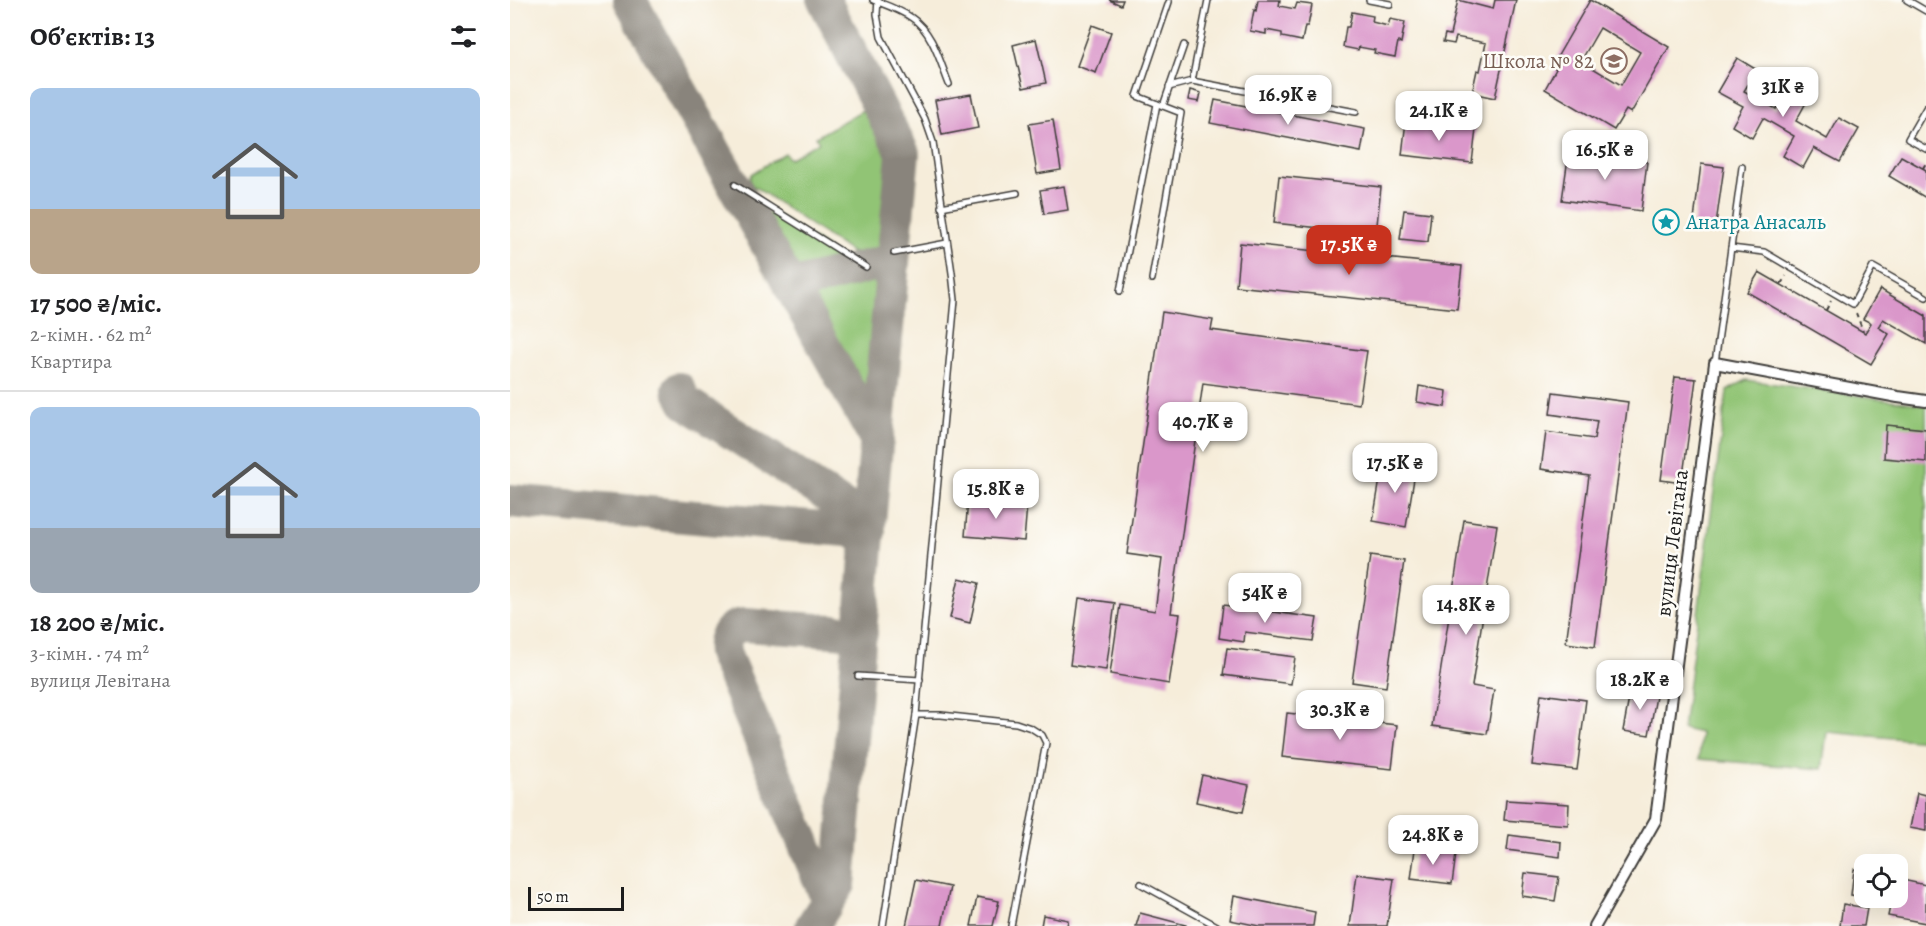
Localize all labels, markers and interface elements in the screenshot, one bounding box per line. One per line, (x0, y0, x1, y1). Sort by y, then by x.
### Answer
text: Об’єктів: 13 (30, 19, 155, 54)
icon: filters (447, 20, 480, 53)
school or university icon: Школа № 82 (1599, 46, 1629, 76)
place label: Школа № 82 (1482, 47, 1594, 75)
pin: 31K ₴ (1741, 67, 1825, 118)
text: 31K ₴ (1761, 73, 1805, 100)
pin: 16.9K ₴ (1233, 75, 1343, 126)
text: 16.9K ₴ (1259, 81, 1317, 108)
pin: 24.1K ₴ (1384, 91, 1494, 142)
text: 24.1K ₴ (1409, 97, 1469, 124)
icon: home (201, 127, 309, 235)
pin: 16.5K ₴ (1550, 130, 1660, 181)
text: 16.5K ₴ (1576, 136, 1634, 163)
place icon: Анатра Анасаль (1651, 207, 1681, 237)
place label: Анатра Анасаль (1685, 208, 1826, 236)
pin: 17.5K ₴ (1294, 225, 1404, 276)
text: 17.5K ₴ (1320, 231, 1378, 258)
text: 17 500 ₴/міс. (30, 286, 162, 321)
text: 2-кімн. · 62 m² (30, 321, 152, 348)
text: Квартира (30, 348, 112, 375)
pin: 40.7K ₴ (1148, 402, 1258, 453)
text: 40.7K ₴ (1173, 408, 1233, 435)
pin: 17.5K ₴ (1340, 443, 1450, 494)
icon: home (201, 446, 309, 554)
text: 17.5K ₴ (1366, 449, 1424, 476)
street label: вулиця Левітана (1649, 468, 1695, 618)
pin: 15.8K ₴ (941, 469, 1051, 520)
text: 15.8K ₴ (967, 475, 1025, 502)
pin: 54K ₴ (1223, 573, 1307, 624)
text: 54K ₴ (1242, 579, 1288, 606)
pin: 14.8K ₴ (1411, 585, 1521, 636)
text: 14.8K ₴ (1436, 591, 1496, 618)
text: 18 200 ₴/міс. (30, 605, 165, 640)
text: 3-кімн. · 74 m² (30, 640, 149, 667)
pin: 18.2K ₴ (1585, 660, 1695, 711)
text: 18.2K ₴ (1610, 666, 1670, 693)
text: вулиця Левітана (30, 667, 171, 694)
pin: 30.3K ₴ (1285, 690, 1395, 741)
text: 30.3K ₴ (1310, 696, 1370, 723)
pin: 24.8K ₴ (1378, 815, 1488, 866)
text: 24.8K ₴ (1402, 821, 1464, 848)
map controls (1854, 854, 1908, 908)
button: locate (1854, 854, 1908, 908)
scale bar (528, 884, 624, 912)
text: 50 m (537, 886, 569, 908)

